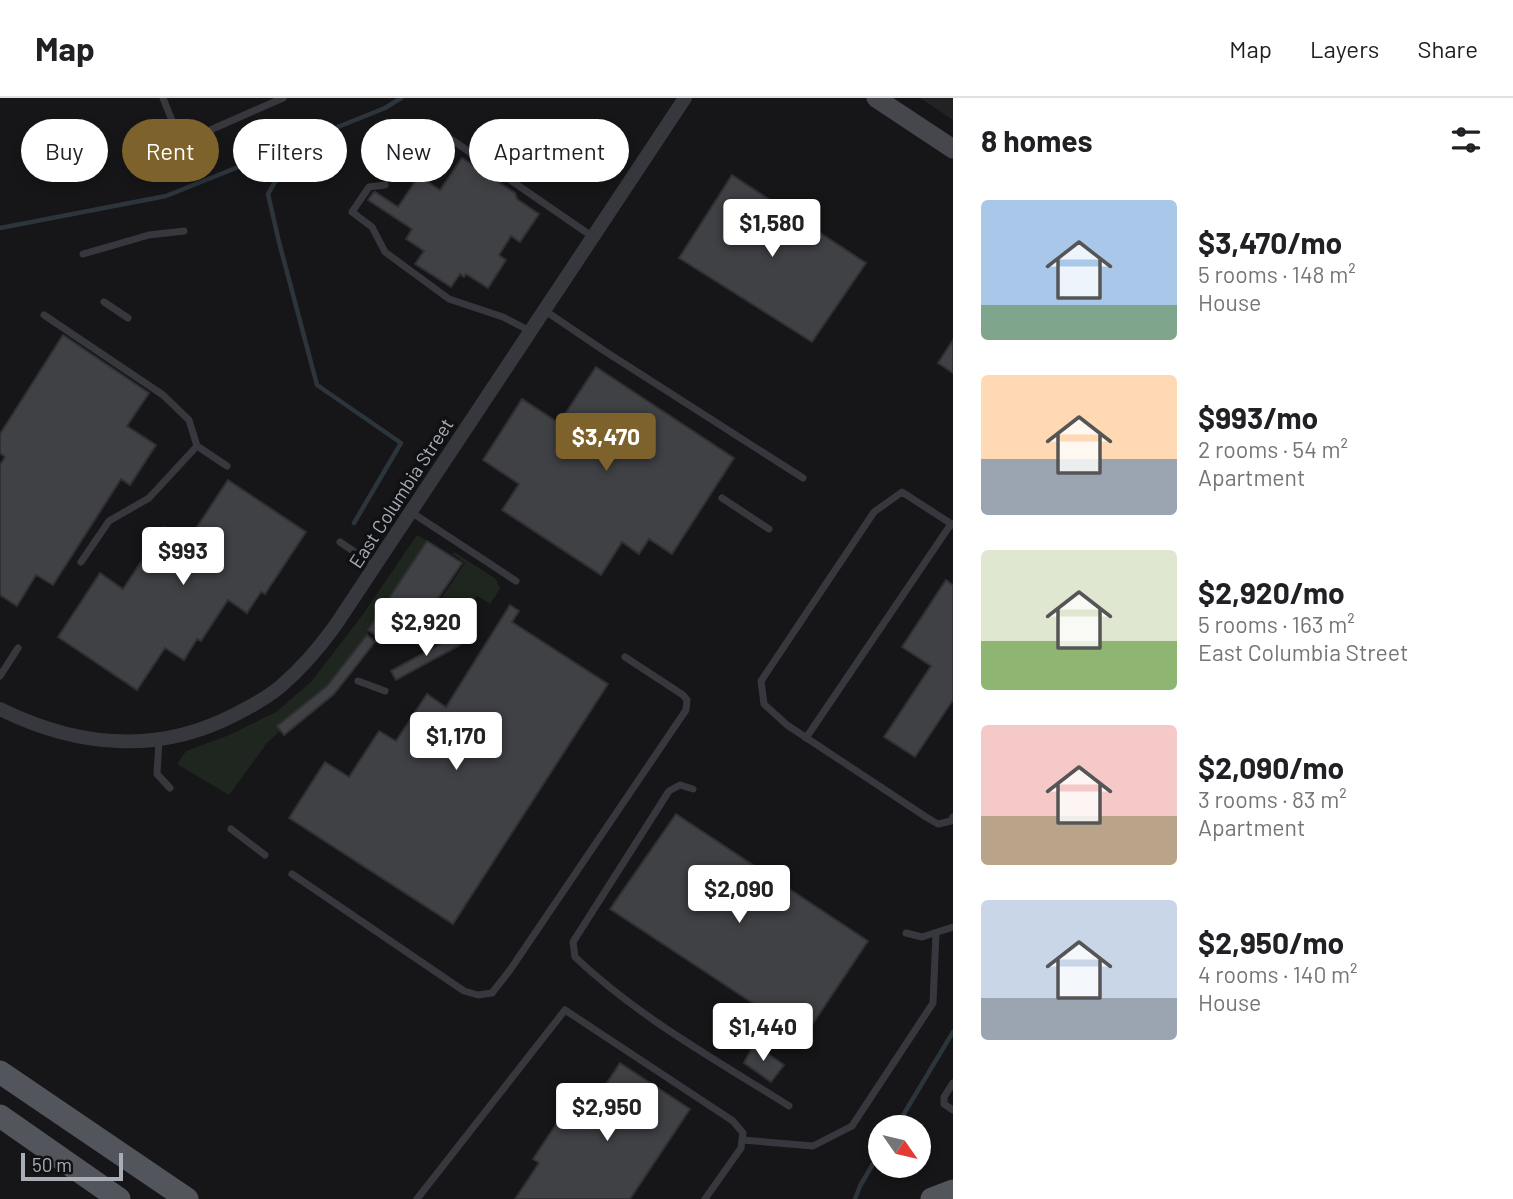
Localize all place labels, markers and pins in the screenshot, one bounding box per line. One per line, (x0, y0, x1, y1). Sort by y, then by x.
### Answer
pin: $1,580 (715, 200, 829, 259)
pin: $3,470 (549, 414, 663, 473)
pin: $993 (142, 528, 224, 587)
pin: $2,920 (369, 598, 483, 658)
pin: $1,170 (399, 712, 513, 772)
pin: $2,090 (682, 866, 796, 925)
pin: $1,440 (706, 1004, 820, 1063)
pin: $2,950 (550, 1084, 664, 1143)

